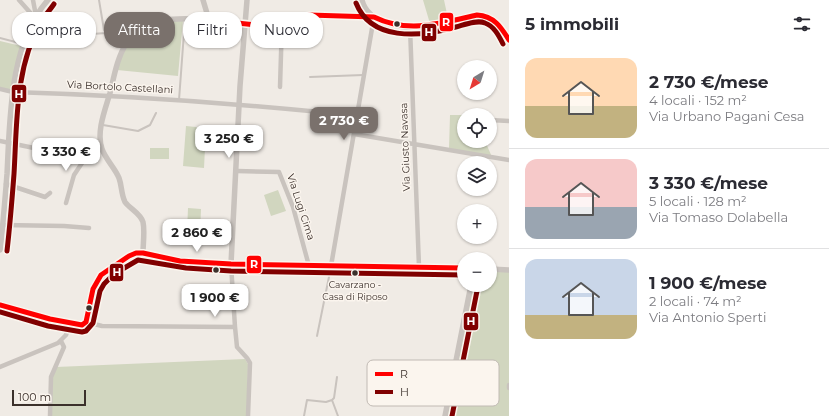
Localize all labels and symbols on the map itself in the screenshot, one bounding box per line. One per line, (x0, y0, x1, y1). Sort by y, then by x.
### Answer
line badge: R (439, 12, 454, 32)
text: R (442, 15, 450, 29)
unlabelled marker (392, 19, 402, 29)
line badge: H (421, 23, 437, 42)
text: H (425, 25, 433, 39)
north arrow (457, 60, 497, 100)
street label: Via Bortolo Castellani (67, 78, 173, 96)
line badge: H (11, 84, 27, 103)
text: H (15, 87, 23, 101)
street label: Via Giusto Navasa (397, 102, 413, 192)
pin: 2 730 € (307, 107, 381, 141)
pin: 3 250 € (192, 125, 266, 159)
pin: 3 330 € (29, 138, 103, 172)
street label: Via Lugi Cima (284, 172, 318, 242)
pin: 2 860 € (160, 219, 234, 253)
line badge: R (246, 255, 262, 274)
text: R (250, 257, 258, 271)
line badge: H (109, 263, 124, 282)
text: H (113, 265, 121, 279)
unlabelled marker (211, 265, 221, 275)
marker: Cavarzano - Casa di Riposo (350, 268, 360, 278)
place label: Cavarzano - Casa di Riposo (322, 279, 388, 302)
pin: 1 900 € (178, 284, 252, 318)
unlabelled marker (84, 303, 94, 313)
line badge: H (463, 312, 479, 331)
text: H (467, 314, 475, 328)
legend (367, 360, 499, 406)
text: R (400, 367, 408, 381)
text: H (400, 385, 409, 399)
scale bar (12, 388, 86, 407)

